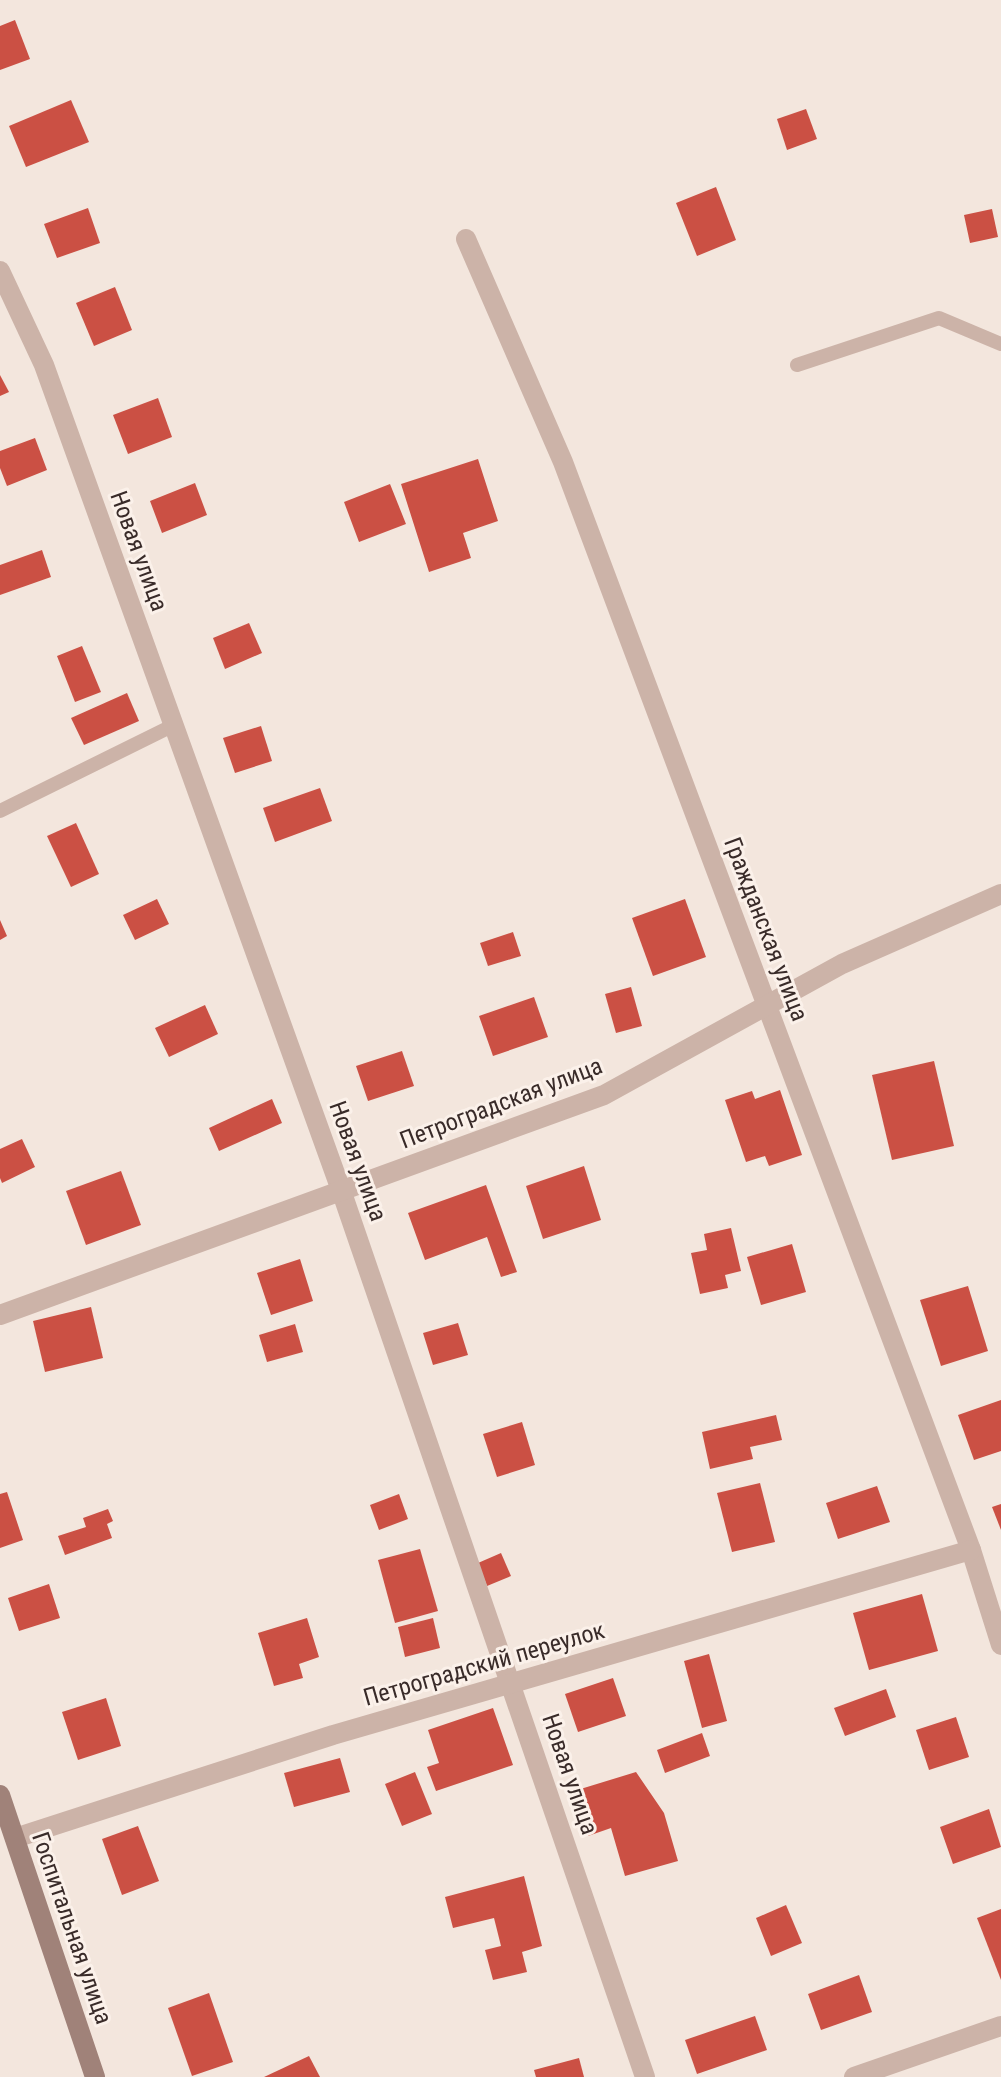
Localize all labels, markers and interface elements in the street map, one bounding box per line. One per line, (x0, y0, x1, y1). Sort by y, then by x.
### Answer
street label: Новая улица (104, 487, 174, 615)
street label: Гражданская улица (718, 833, 814, 1025)
street label: Петроградская улица (396, 1051, 606, 1155)
street label: Новая улица (323, 1097, 393, 1225)
street label: Петроградский переулок (360, 1616, 608, 1712)
street label: Новая улица (536, 1710, 604, 1838)
street label: Госпитальная улица (26, 1828, 118, 2028)

